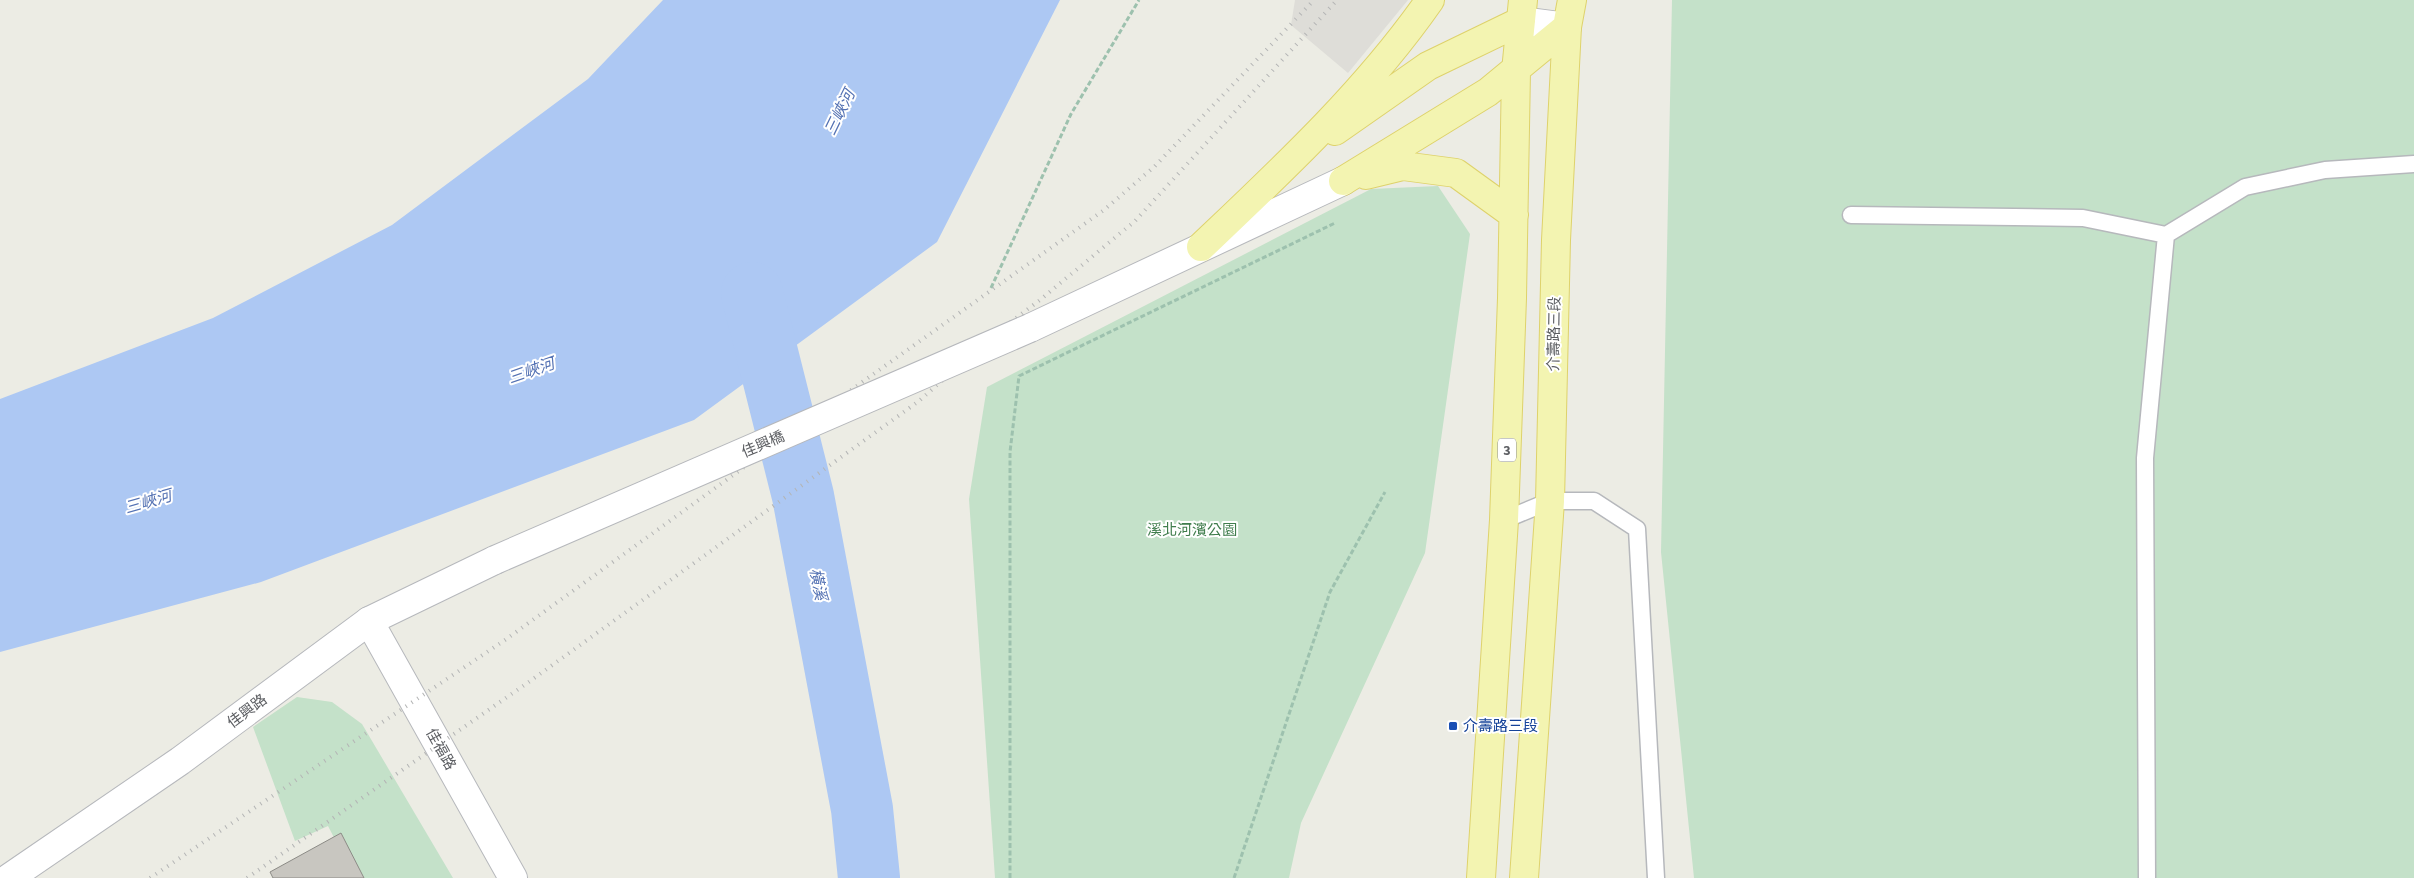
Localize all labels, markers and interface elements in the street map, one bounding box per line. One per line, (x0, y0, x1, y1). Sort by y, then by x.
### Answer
water label: 三峽河 (819, 83, 862, 139)
street label: 介壽路三段 (1543, 296, 1566, 372)
water label: 三峽河 (505, 352, 560, 389)
street label: 佳興橋 (738, 426, 788, 463)
road number: 3 (1498, 438, 1516, 462)
water label: 三峽河 (122, 484, 177, 519)
park label: 溪北河濱公園 (1147, 520, 1237, 541)
water label: 橫溪 (804, 566, 832, 604)
street label: 佳興路 (223, 689, 272, 733)
place label: 介壽路三段 (1463, 716, 1538, 737)
marker: 介壽路三段 (1447, 720, 1459, 732)
street label: 佳福路 (420, 724, 461, 774)

